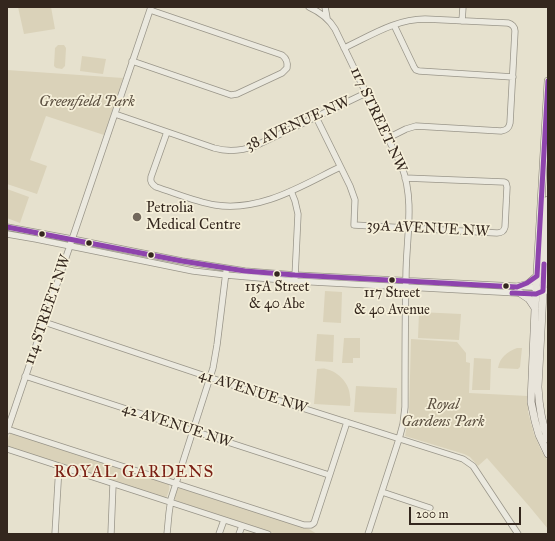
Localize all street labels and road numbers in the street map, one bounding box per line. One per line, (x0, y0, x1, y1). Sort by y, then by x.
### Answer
street label: 117 STREET NW (346, 64, 410, 176)
street label: 38 AVENUE NW (243, 93, 353, 155)
street label: 39A AVENUE NW (366, 217, 490, 241)
street label: 114 STREET NW (21, 253, 75, 367)
street label: 41 AVENUE NW (196, 366, 310, 418)
street label: 42 AVENUE NW (120, 400, 234, 452)

